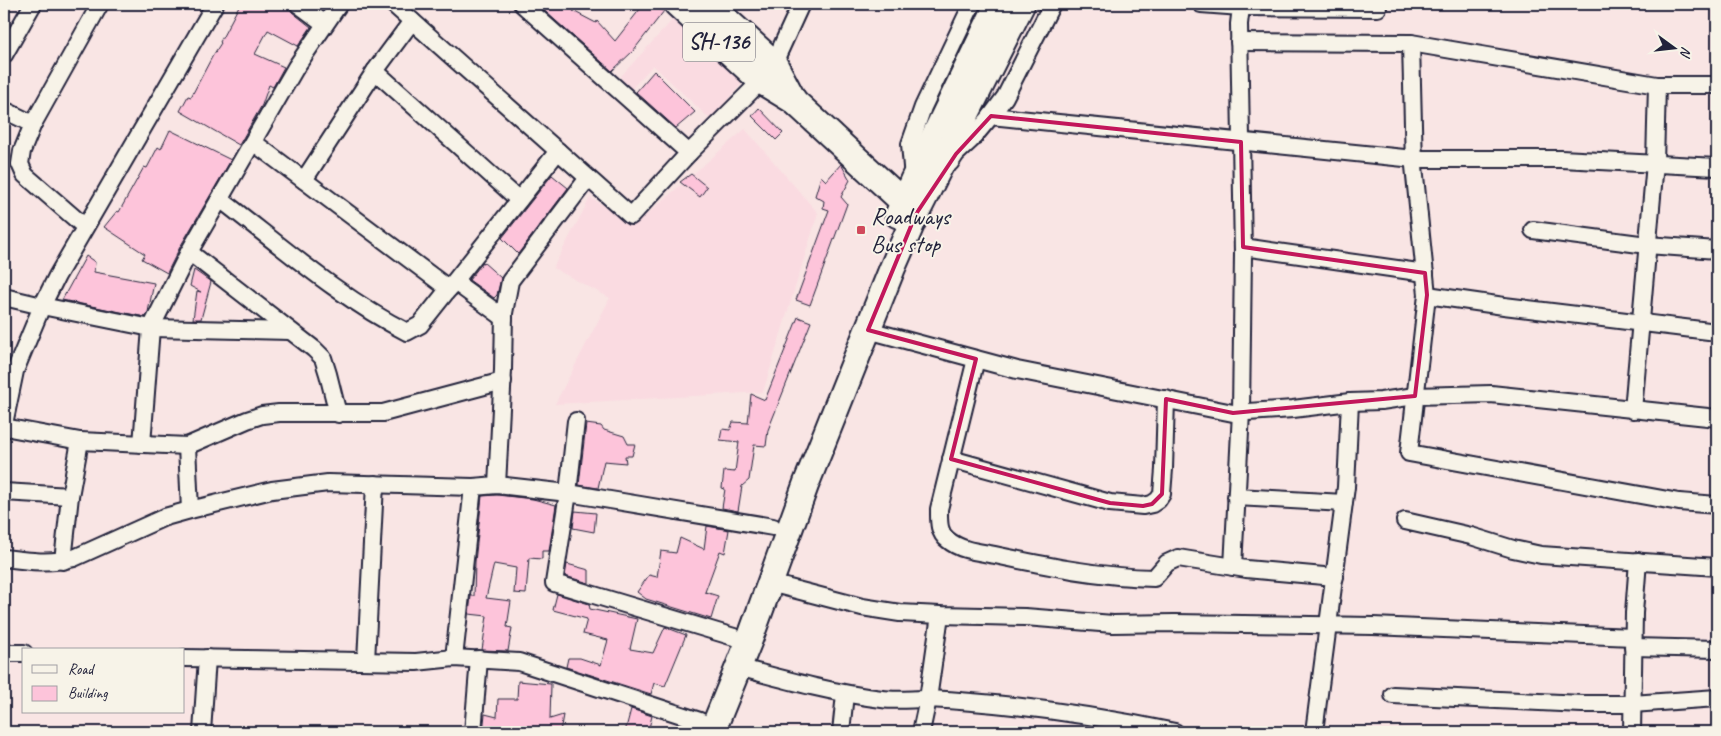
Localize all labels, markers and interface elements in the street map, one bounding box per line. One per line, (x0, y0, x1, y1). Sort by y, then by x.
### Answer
road number: SH-136 (683, 22, 755, 62)
north arrow (1648, 22, 1698, 72)
text: N (1676, 45, 1695, 60)
place label: Roadways Bus stop (871, 201, 953, 259)
marker: Roadways Bus stop (855, 224, 867, 236)
legend (22, 648, 185, 714)
text: Road (68, 660, 95, 679)
text: Building (68, 684, 108, 703)

